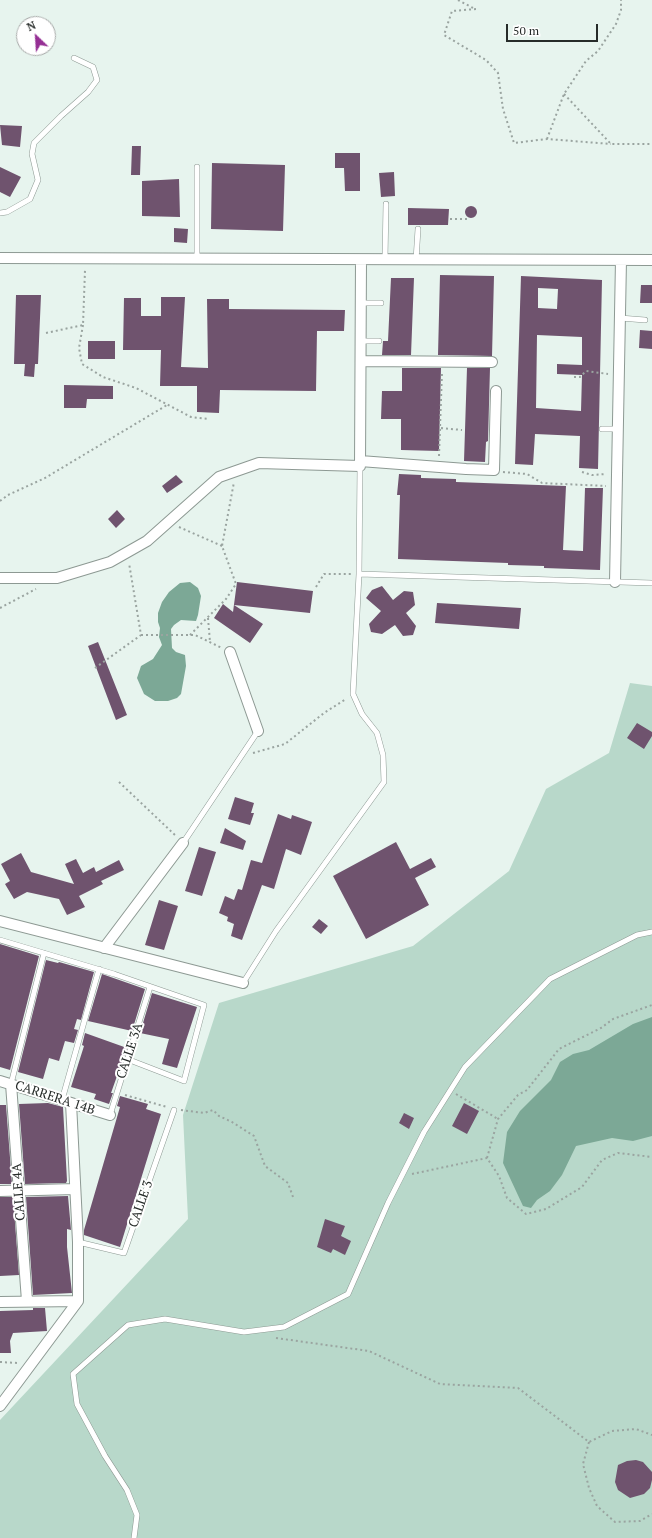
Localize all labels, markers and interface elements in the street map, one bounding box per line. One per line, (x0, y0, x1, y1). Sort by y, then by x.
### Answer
north arrow (16, 16, 56, 56)
scale bar (508, 16, 600, 42)
text: N (25, 18, 38, 34)
text: 50 m (513, 23, 539, 38)
street label: CALLE 3A (114, 1021, 146, 1081)
street label: CARRERA 14B (13, 1078, 97, 1118)
street label: CALLE 4A (9, 1163, 29, 1221)
street label: CALLE 3 (126, 1178, 156, 1230)

